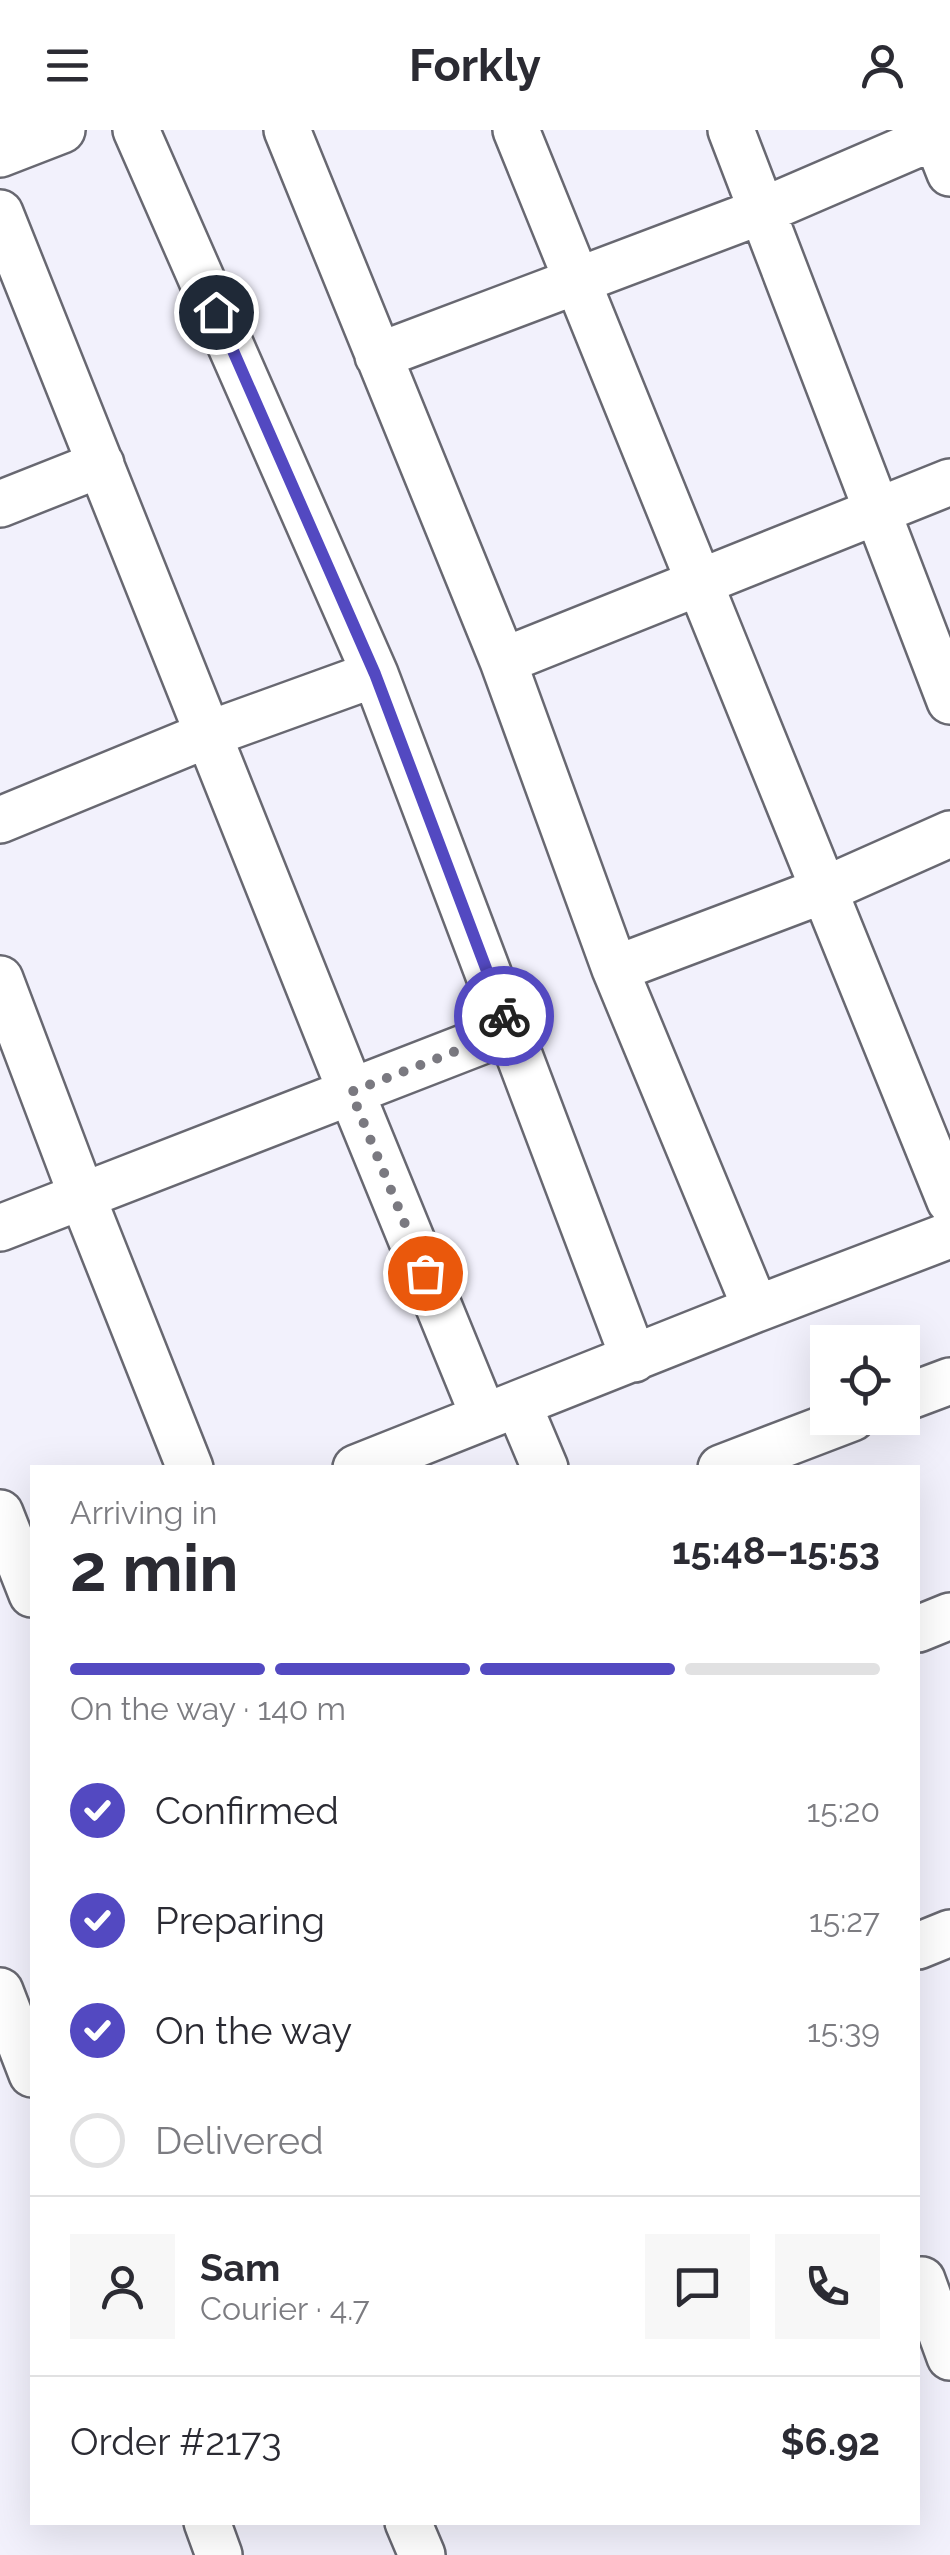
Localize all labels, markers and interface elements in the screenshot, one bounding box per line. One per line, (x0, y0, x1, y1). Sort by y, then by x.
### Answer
icon: menu (40, 38, 95, 93)
icon: person (855, 38, 910, 93)
text: Forkly (409, 39, 541, 92)
pin (174, 270, 259, 355)
icon: home (189, 285, 244, 340)
courier (454, 966, 554, 1066)
icon: bike (477, 989, 532, 1044)
pin (383, 1231, 468, 1316)
icon: bag (398, 1246, 453, 1301)
map controls (810, 1325, 920, 1435)
button: locate (810, 1325, 920, 1435)
text: Arriving in (70, 1494, 217, 1531)
text: 15:48–15:53 (672, 1528, 880, 1573)
text: 2 min (70, 1530, 239, 1606)
text: On the way · 140 m (70, 1690, 346, 1727)
icon: check (70, 1783, 125, 1838)
text: Confirmed (155, 1788, 339, 1833)
text: 15:20 (807, 1792, 880, 1829)
icon: check (70, 1893, 125, 1948)
text: Preparing (155, 1898, 325, 1943)
text: 15:27 (809, 1902, 880, 1939)
icon: check (70, 2003, 125, 2058)
text: On the way (155, 2008, 352, 2053)
text: 15:39 (807, 2012, 880, 2049)
text: Delivered (155, 2118, 324, 2163)
button: person (70, 2234, 175, 2339)
button: chat (645, 2234, 750, 2339)
button: phone (775, 2234, 880, 2339)
text: Sam (200, 2245, 280, 2290)
text: Courier · 4.7 (200, 2290, 370, 2327)
text: Order #2173 (70, 2419, 282, 2464)
text: $6.92 (780, 2419, 880, 2464)

